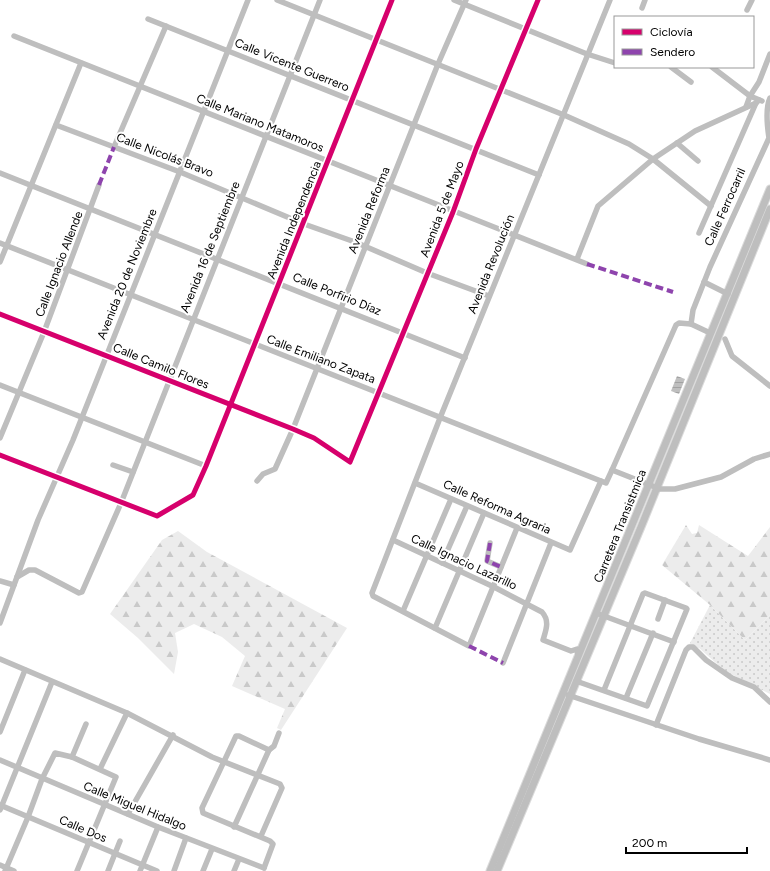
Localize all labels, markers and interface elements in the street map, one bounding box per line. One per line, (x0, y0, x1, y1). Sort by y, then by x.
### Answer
legend (614, 16, 754, 68)
text: Ciclovía (650, 25, 693, 39)
street label: Calle Vicente Guerrero (233, 36, 351, 94)
text: Sendero (650, 45, 695, 59)
street label: Calle Mariano Matamoros (194, 91, 326, 155)
street label: Calle Nicolás Bravo (114, 130, 216, 180)
street label: Avenida Independencia (264, 159, 324, 281)
street label: Avenida 5 de Mayo (417, 159, 467, 259)
street label: Avenida Reforma (345, 165, 393, 255)
street label: Calle Ferrocarril (702, 166, 748, 248)
street label: Avenida 16 de Septiembre (177, 179, 243, 315)
street label: Avenida 20 de Noviembre (94, 206, 160, 341)
street label: Calle Ignacio Allende (32, 209, 86, 319)
street label: Avenida Revolución (465, 212, 517, 316)
street label: Calle Porfirio Díaz (291, 270, 383, 318)
street label: Calle Emiliano Zapata (265, 332, 377, 386)
street label: Calle Camilo Flores (111, 340, 211, 392)
street label: Carretera Transistmica (591, 467, 649, 585)
street label: Calle Reforma Agraria (441, 477, 553, 537)
street label: Calle Ignacio Lazarillo (409, 531, 519, 593)
street label: Calle Miguel Hidalgo (81, 779, 189, 833)
street label: Calle Dos (57, 813, 109, 845)
scale bar (626, 829, 747, 855)
text: 200 m (632, 836, 667, 850)

